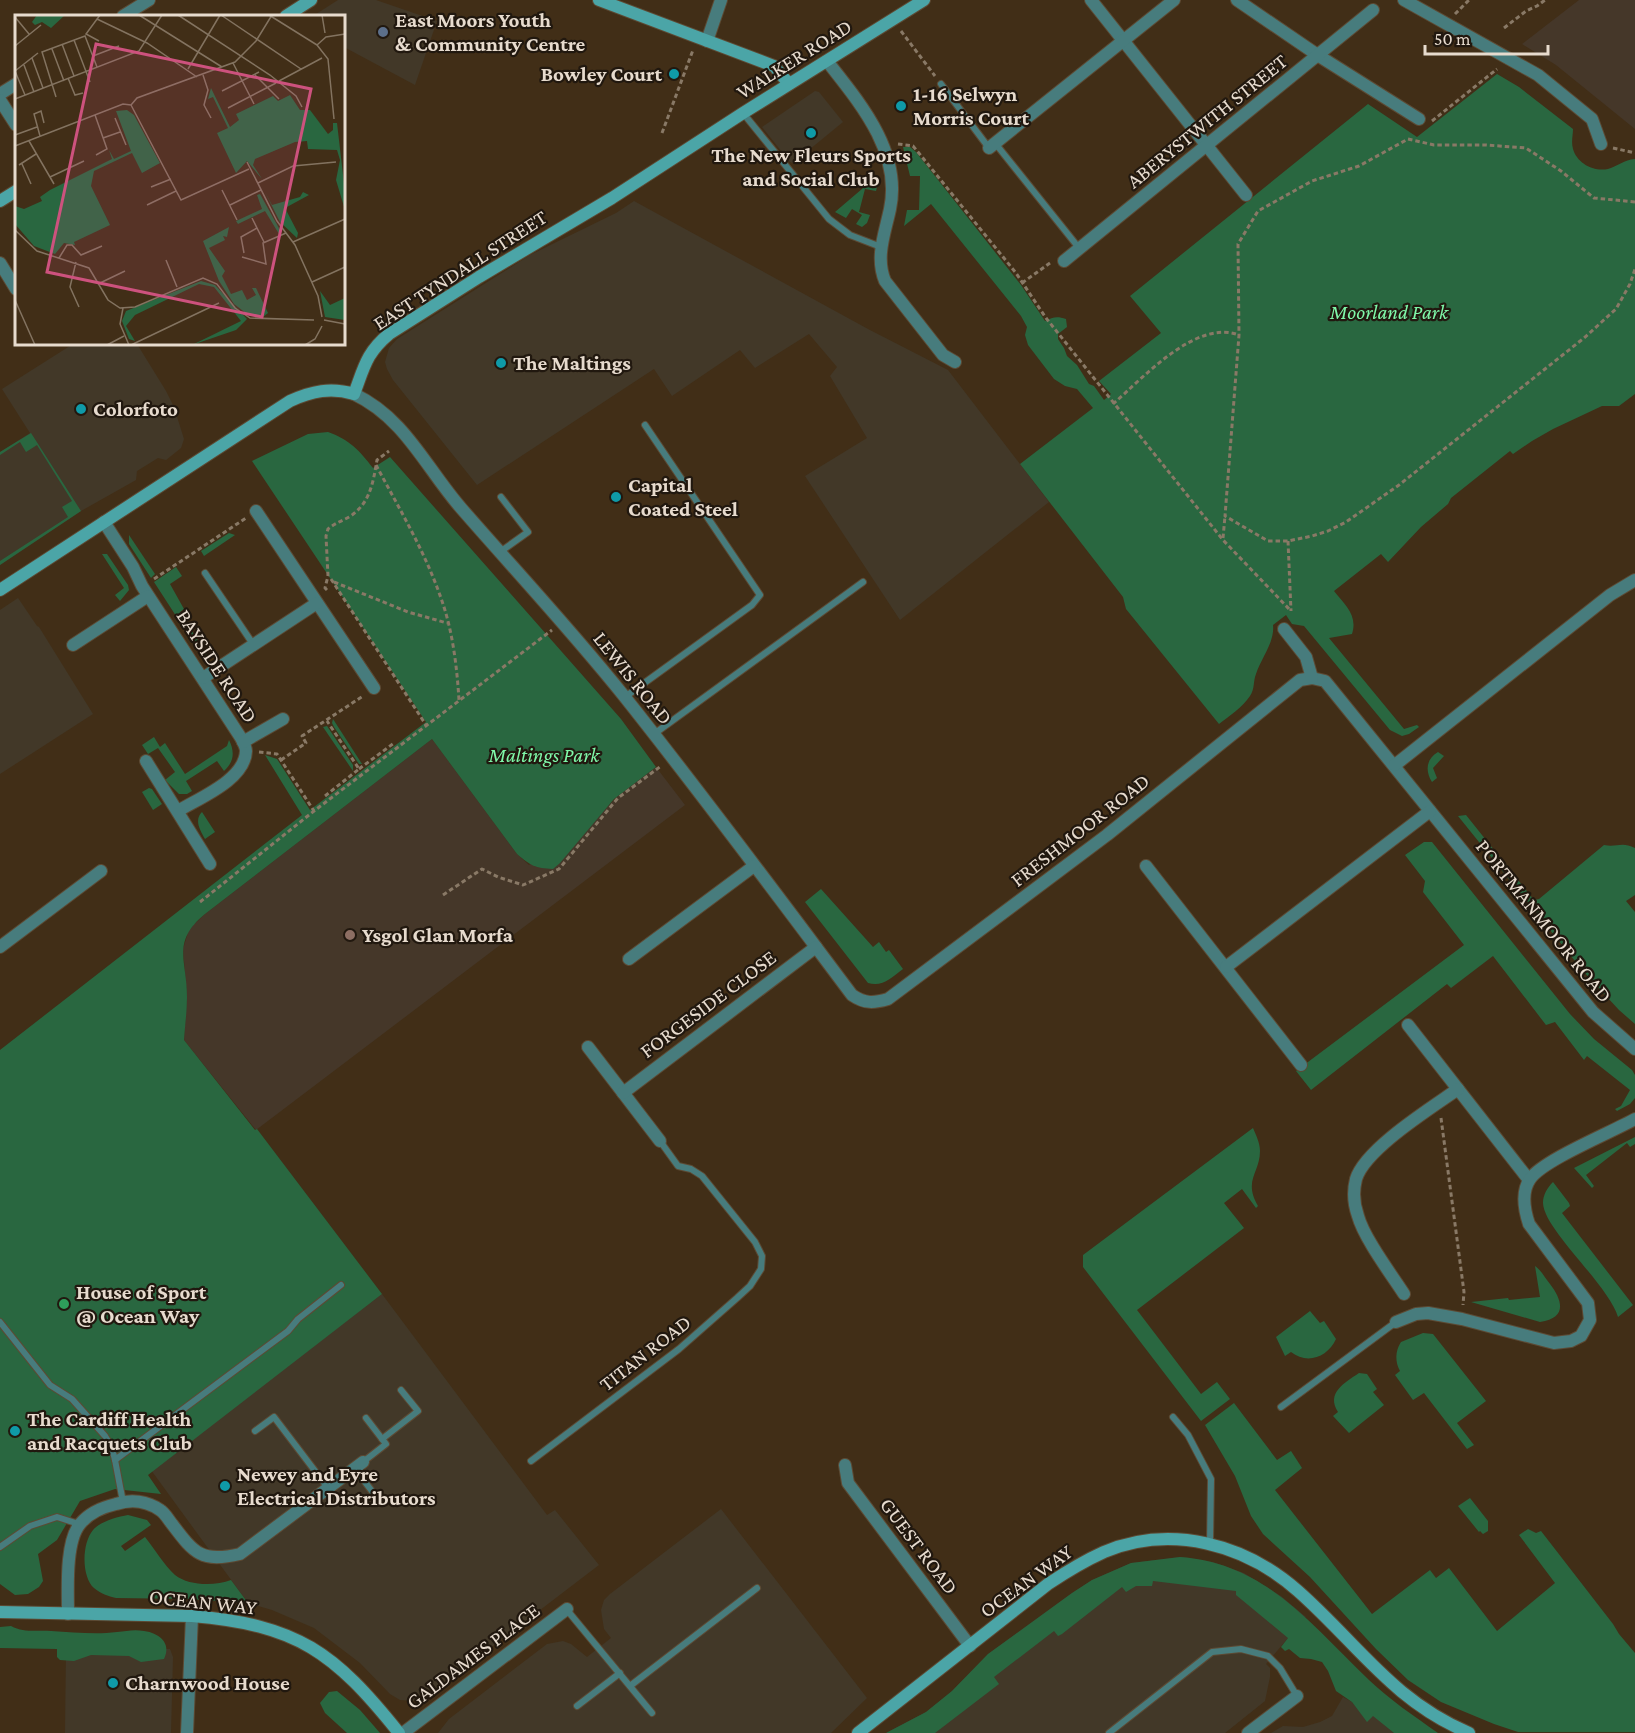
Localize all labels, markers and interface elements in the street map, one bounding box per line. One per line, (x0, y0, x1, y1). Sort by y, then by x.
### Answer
place label: East Moors Youth & Community Centre (395, 8, 586, 56)
street label: WALKER ROAD (732, 14, 856, 104)
inset map (15, 15, 345, 345)
scale bar (1425, 18, 1548, 56)
marker: East Moors Youth & Community Centre (376, 25, 390, 39)
text: 50 m (1434, 29, 1471, 49)
street label: ABERYSTWITH STREET (1122, 48, 1293, 193)
place label: Bowley Court (541, 62, 662, 86)
marker: Bowley Court (667, 67, 681, 81)
place label: 1-16 Selwyn Morris Court (913, 82, 1030, 130)
marker: 1-16 Selwyn Morris Court (894, 99, 908, 113)
marker: The New Fleurs Sports and Social Club (804, 126, 818, 140)
place label: The New Fleurs Sports and Social Club (711, 143, 911, 191)
street label: EAST TYNDALL STREET (369, 205, 552, 335)
park label: Moorland Park (1329, 300, 1449, 324)
place label: The Maltings (513, 351, 631, 375)
marker: The Maltings (494, 356, 508, 370)
place label: Colorfoto (93, 397, 178, 421)
marker: Colorfoto (74, 402, 88, 416)
place label: Capital Coated Steel (628, 473, 738, 521)
marker: Capital Coated Steel (609, 490, 623, 504)
street label: BAYSIDE ROAD (172, 605, 262, 727)
street label: LEWIS ROAD (588, 627, 678, 729)
park label: Maltings Park (488, 743, 600, 767)
street label: FRESHMOOR ROAD (1006, 768, 1154, 892)
street label: PORTMANMOOR ROAD (1471, 835, 1617, 1007)
place label: Ysgol Glan Morfa (362, 923, 514, 947)
marker: Ysgol Glan Morfa (343, 928, 357, 942)
street label: FORGESIDE CLOSE (635, 945, 781, 1063)
place label: House of Sport @ Ocean Way (76, 1280, 207, 1328)
marker: House of Sport @ Ocean Way (57, 1297, 71, 1311)
street label: TITAN ROAD (594, 1310, 696, 1396)
place label: The Cardiff Health and Racquets Club (27, 1407, 192, 1455)
marker: The Cardiff Health and Racquets Club (8, 1424, 22, 1438)
place label: Newey and Eyre Electrical Distributors (237, 1462, 436, 1510)
marker: Newey and Eyre Electrical Distributors (218, 1479, 232, 1493)
street label: GUEST ROAD (875, 1493, 963, 1599)
street label: OCEAN WAY (975, 1539, 1078, 1623)
street label: OCEAN WAY (148, 1584, 259, 1620)
street label: GALDAMES PLACE (402, 1598, 544, 1714)
place label: Charnwood House (125, 1671, 290, 1695)
marker: Charnwood House (106, 1676, 120, 1690)

